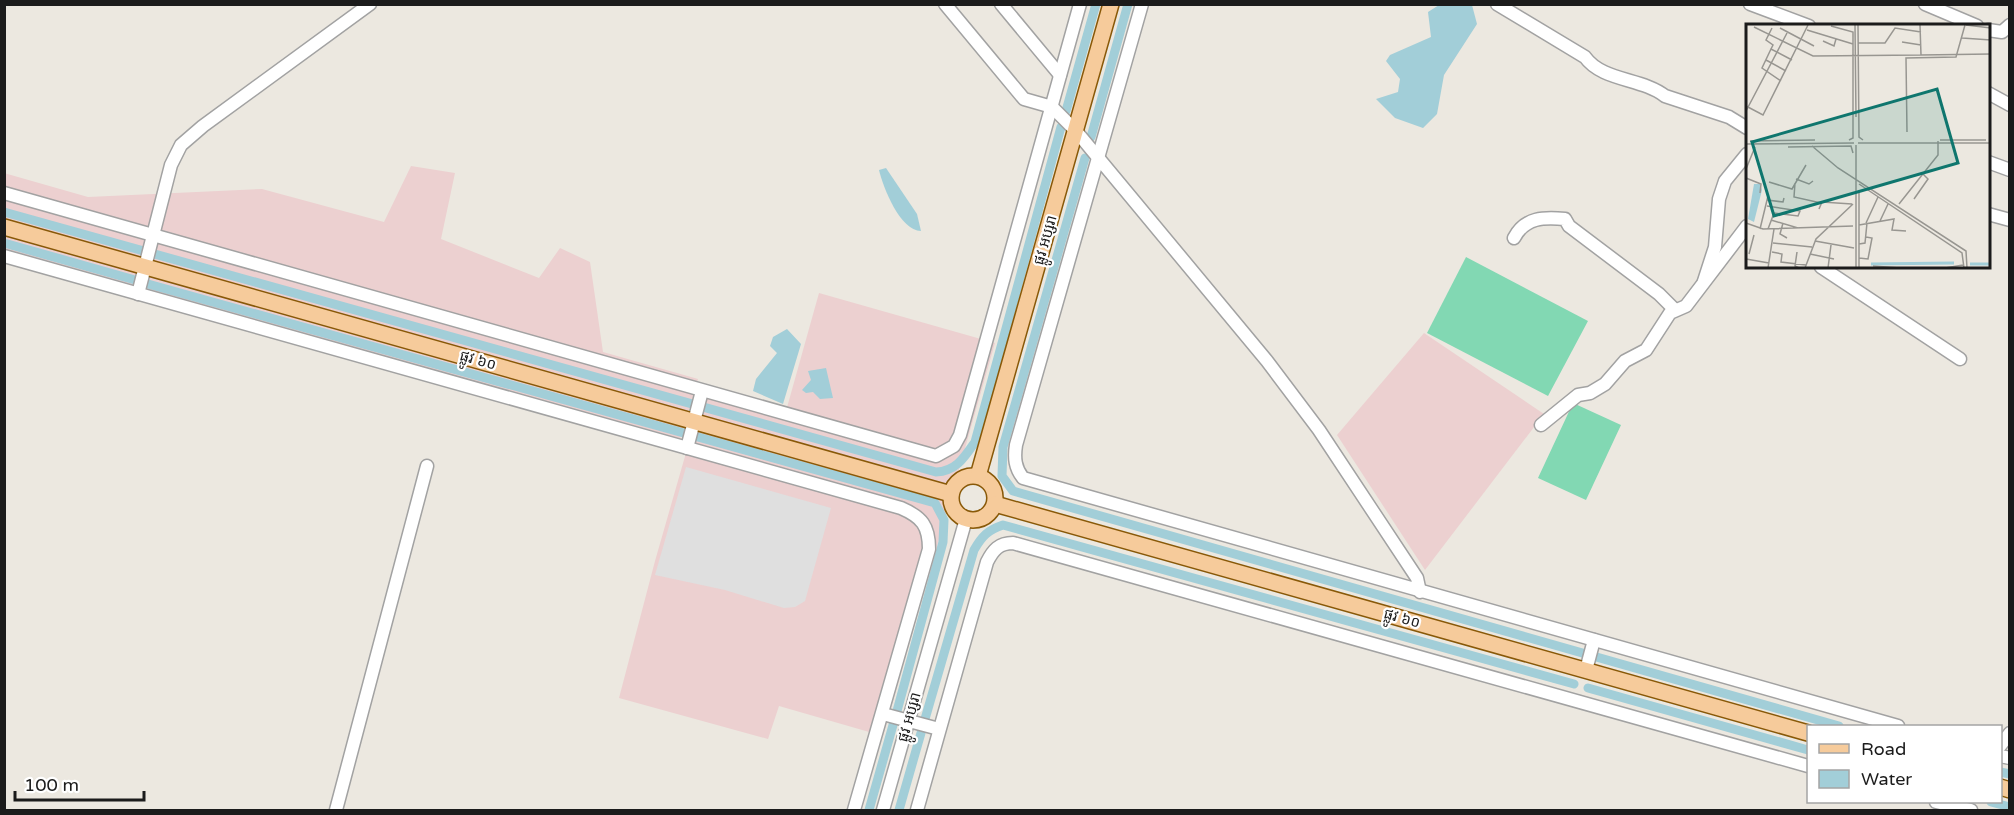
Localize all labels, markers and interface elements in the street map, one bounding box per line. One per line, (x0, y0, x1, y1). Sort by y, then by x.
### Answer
inset map (1746, 24, 1990, 268)
street label: ផ្លូវ អប្សរា (1029, 213, 1065, 268)
street label: ផ្លូវ ៦០ (456, 346, 498, 378)
street label: ផ្លូវ ៦០ (1380, 604, 1422, 636)
street label: ផ្លូវ អប្សរា (893, 690, 929, 745)
legend (1807, 725, 2002, 803)
text: Road (1861, 738, 1906, 760)
scale bar (15, 764, 144, 802)
text: Water (1861, 768, 1912, 790)
text: 100 m (24, 774, 79, 796)

